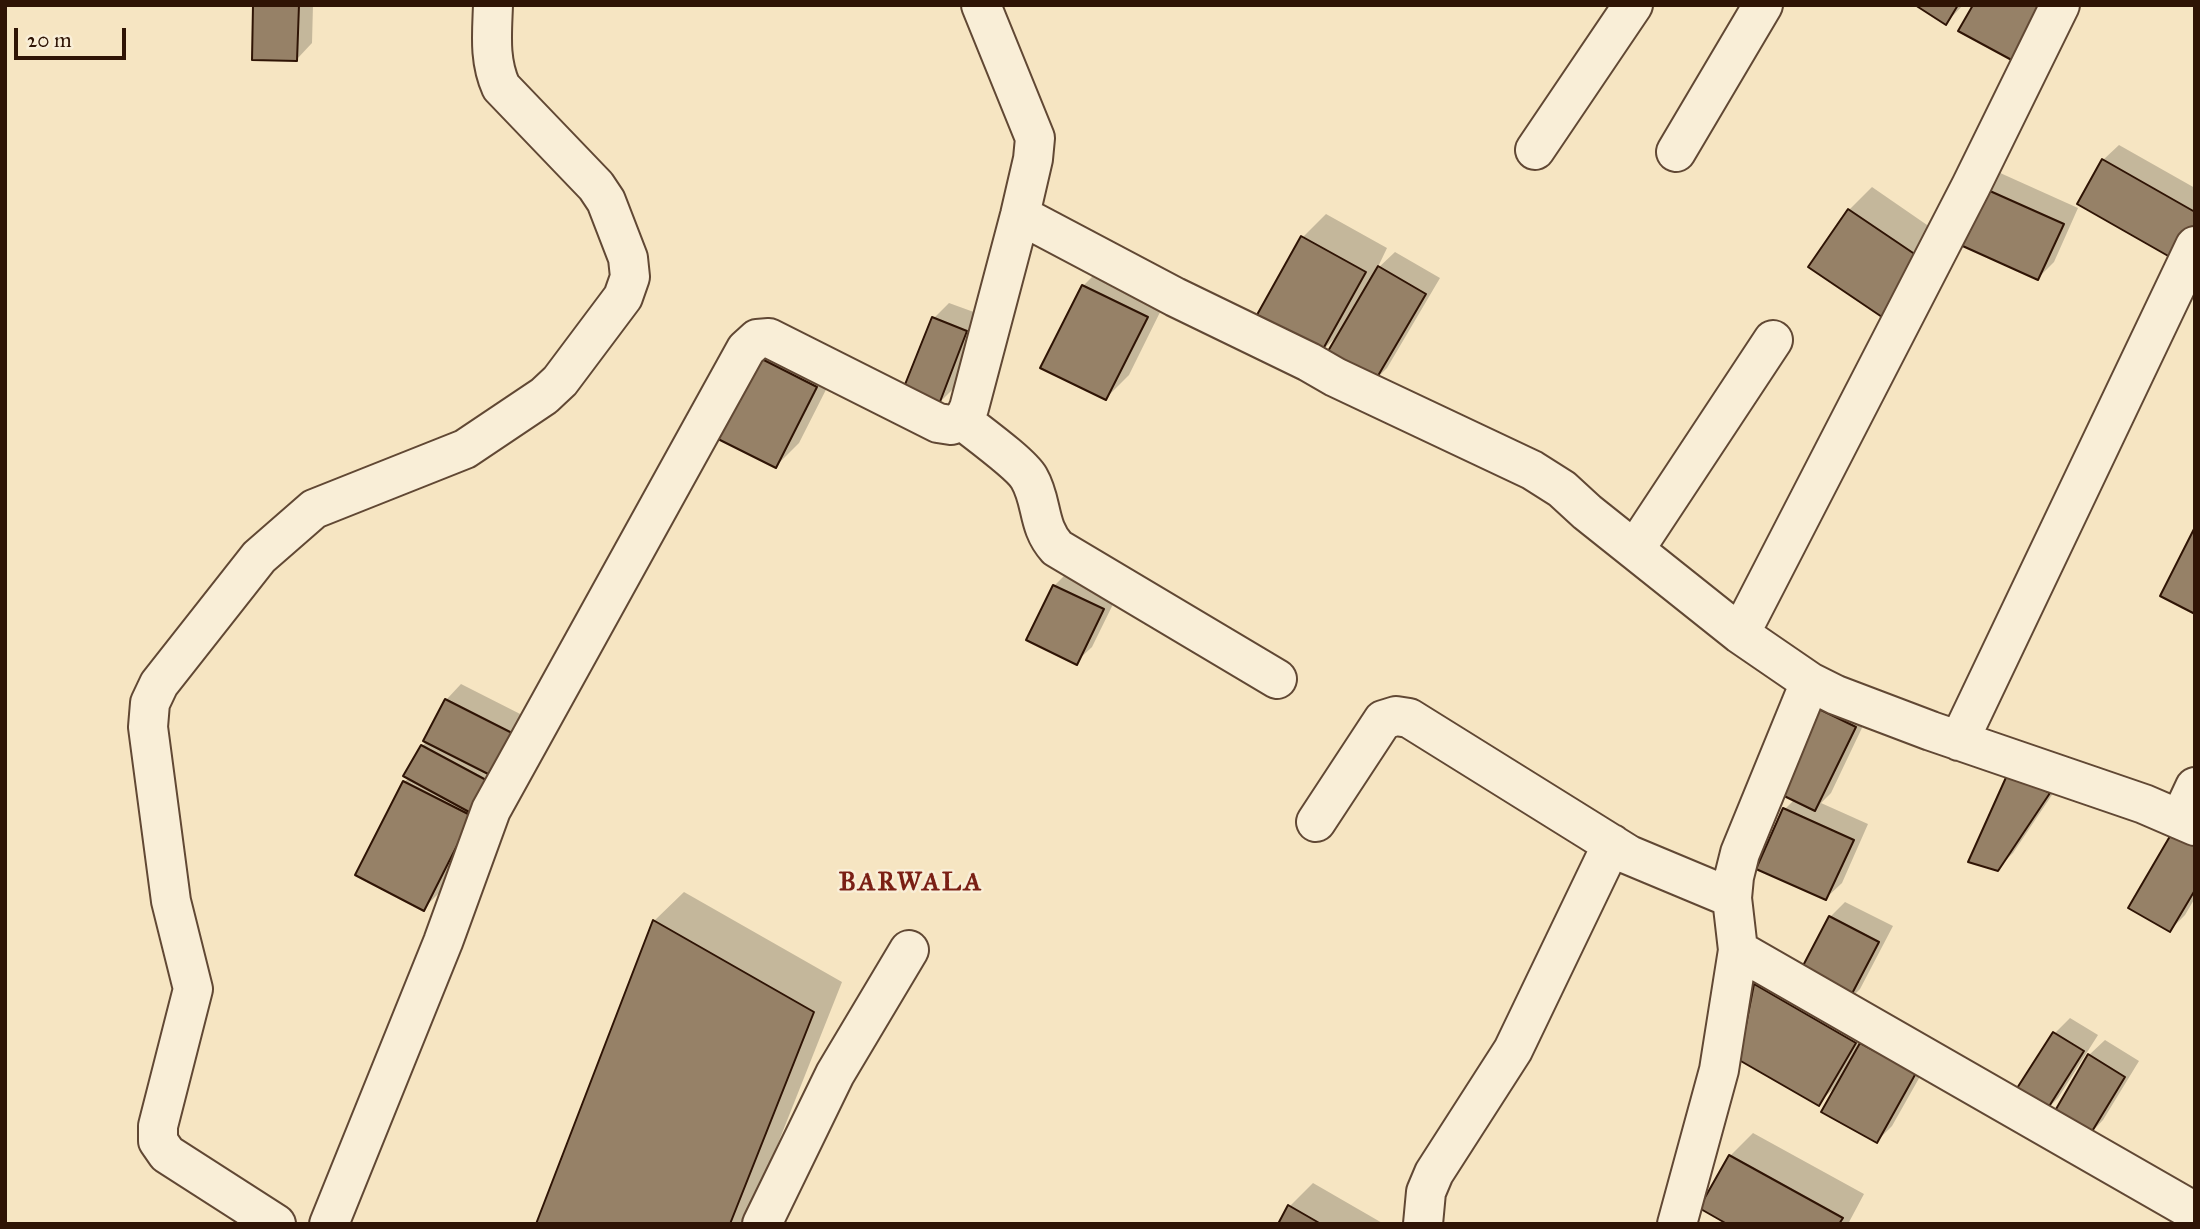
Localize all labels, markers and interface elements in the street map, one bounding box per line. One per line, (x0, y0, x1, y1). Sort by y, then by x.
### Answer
scale bar (18, 14, 130, 58)
text: 20 m (27, 27, 72, 53)
district label: BARWALA (840, 868, 982, 900)

